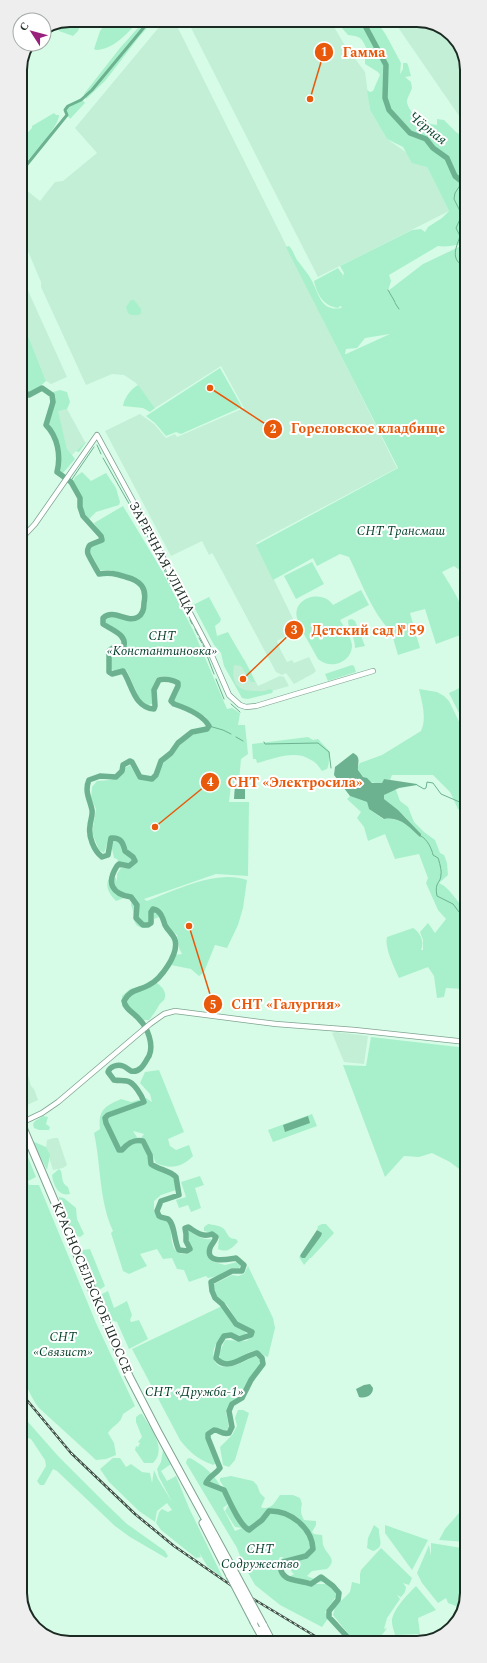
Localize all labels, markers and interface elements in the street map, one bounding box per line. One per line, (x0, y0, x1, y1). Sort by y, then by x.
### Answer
north arrow (12, 12, 52, 52)
text: С (15, 18, 34, 35)
callout: Гамма (314, 39, 393, 65)
text: Гамма (342, 42, 386, 63)
text: 1 (321, 43, 327, 62)
water label: Чёрная (404, 106, 452, 150)
callout: Гореловское кладбище (263, 416, 453, 442)
text: Гореловское кладбище (291, 418, 445, 439)
text: 2 (270, 420, 277, 439)
street label: ЗАРЕЧНАЯ УЛИЦА (124, 498, 200, 618)
park label: СНТ Трансмаш (357, 521, 445, 541)
callout: Детский сад № 59 (284, 617, 433, 643)
text: Детский сад № 59 (312, 620, 425, 641)
text: 3 (291, 621, 298, 640)
park label: СНТ «Константиновка» (107, 626, 217, 661)
callout: СНТ «Электросила» (200, 769, 371, 795)
text: СНТ «Электросила» (228, 772, 363, 793)
text: 4 (207, 773, 214, 792)
callout: СНТ «Галургия» (203, 991, 349, 1017)
text: СНТ «Галургия» (231, 994, 341, 1015)
text: 5 (210, 996, 216, 1015)
street label: КРАСНОСЕЛЬСКОЕ ШОССЕ (47, 1199, 137, 1377)
park label: СНТ «Связист» (33, 1327, 93, 1362)
park label: СНТ «Дружба-1» (145, 1382, 244, 1402)
park label: СНТ Содружество (221, 1539, 299, 1574)

